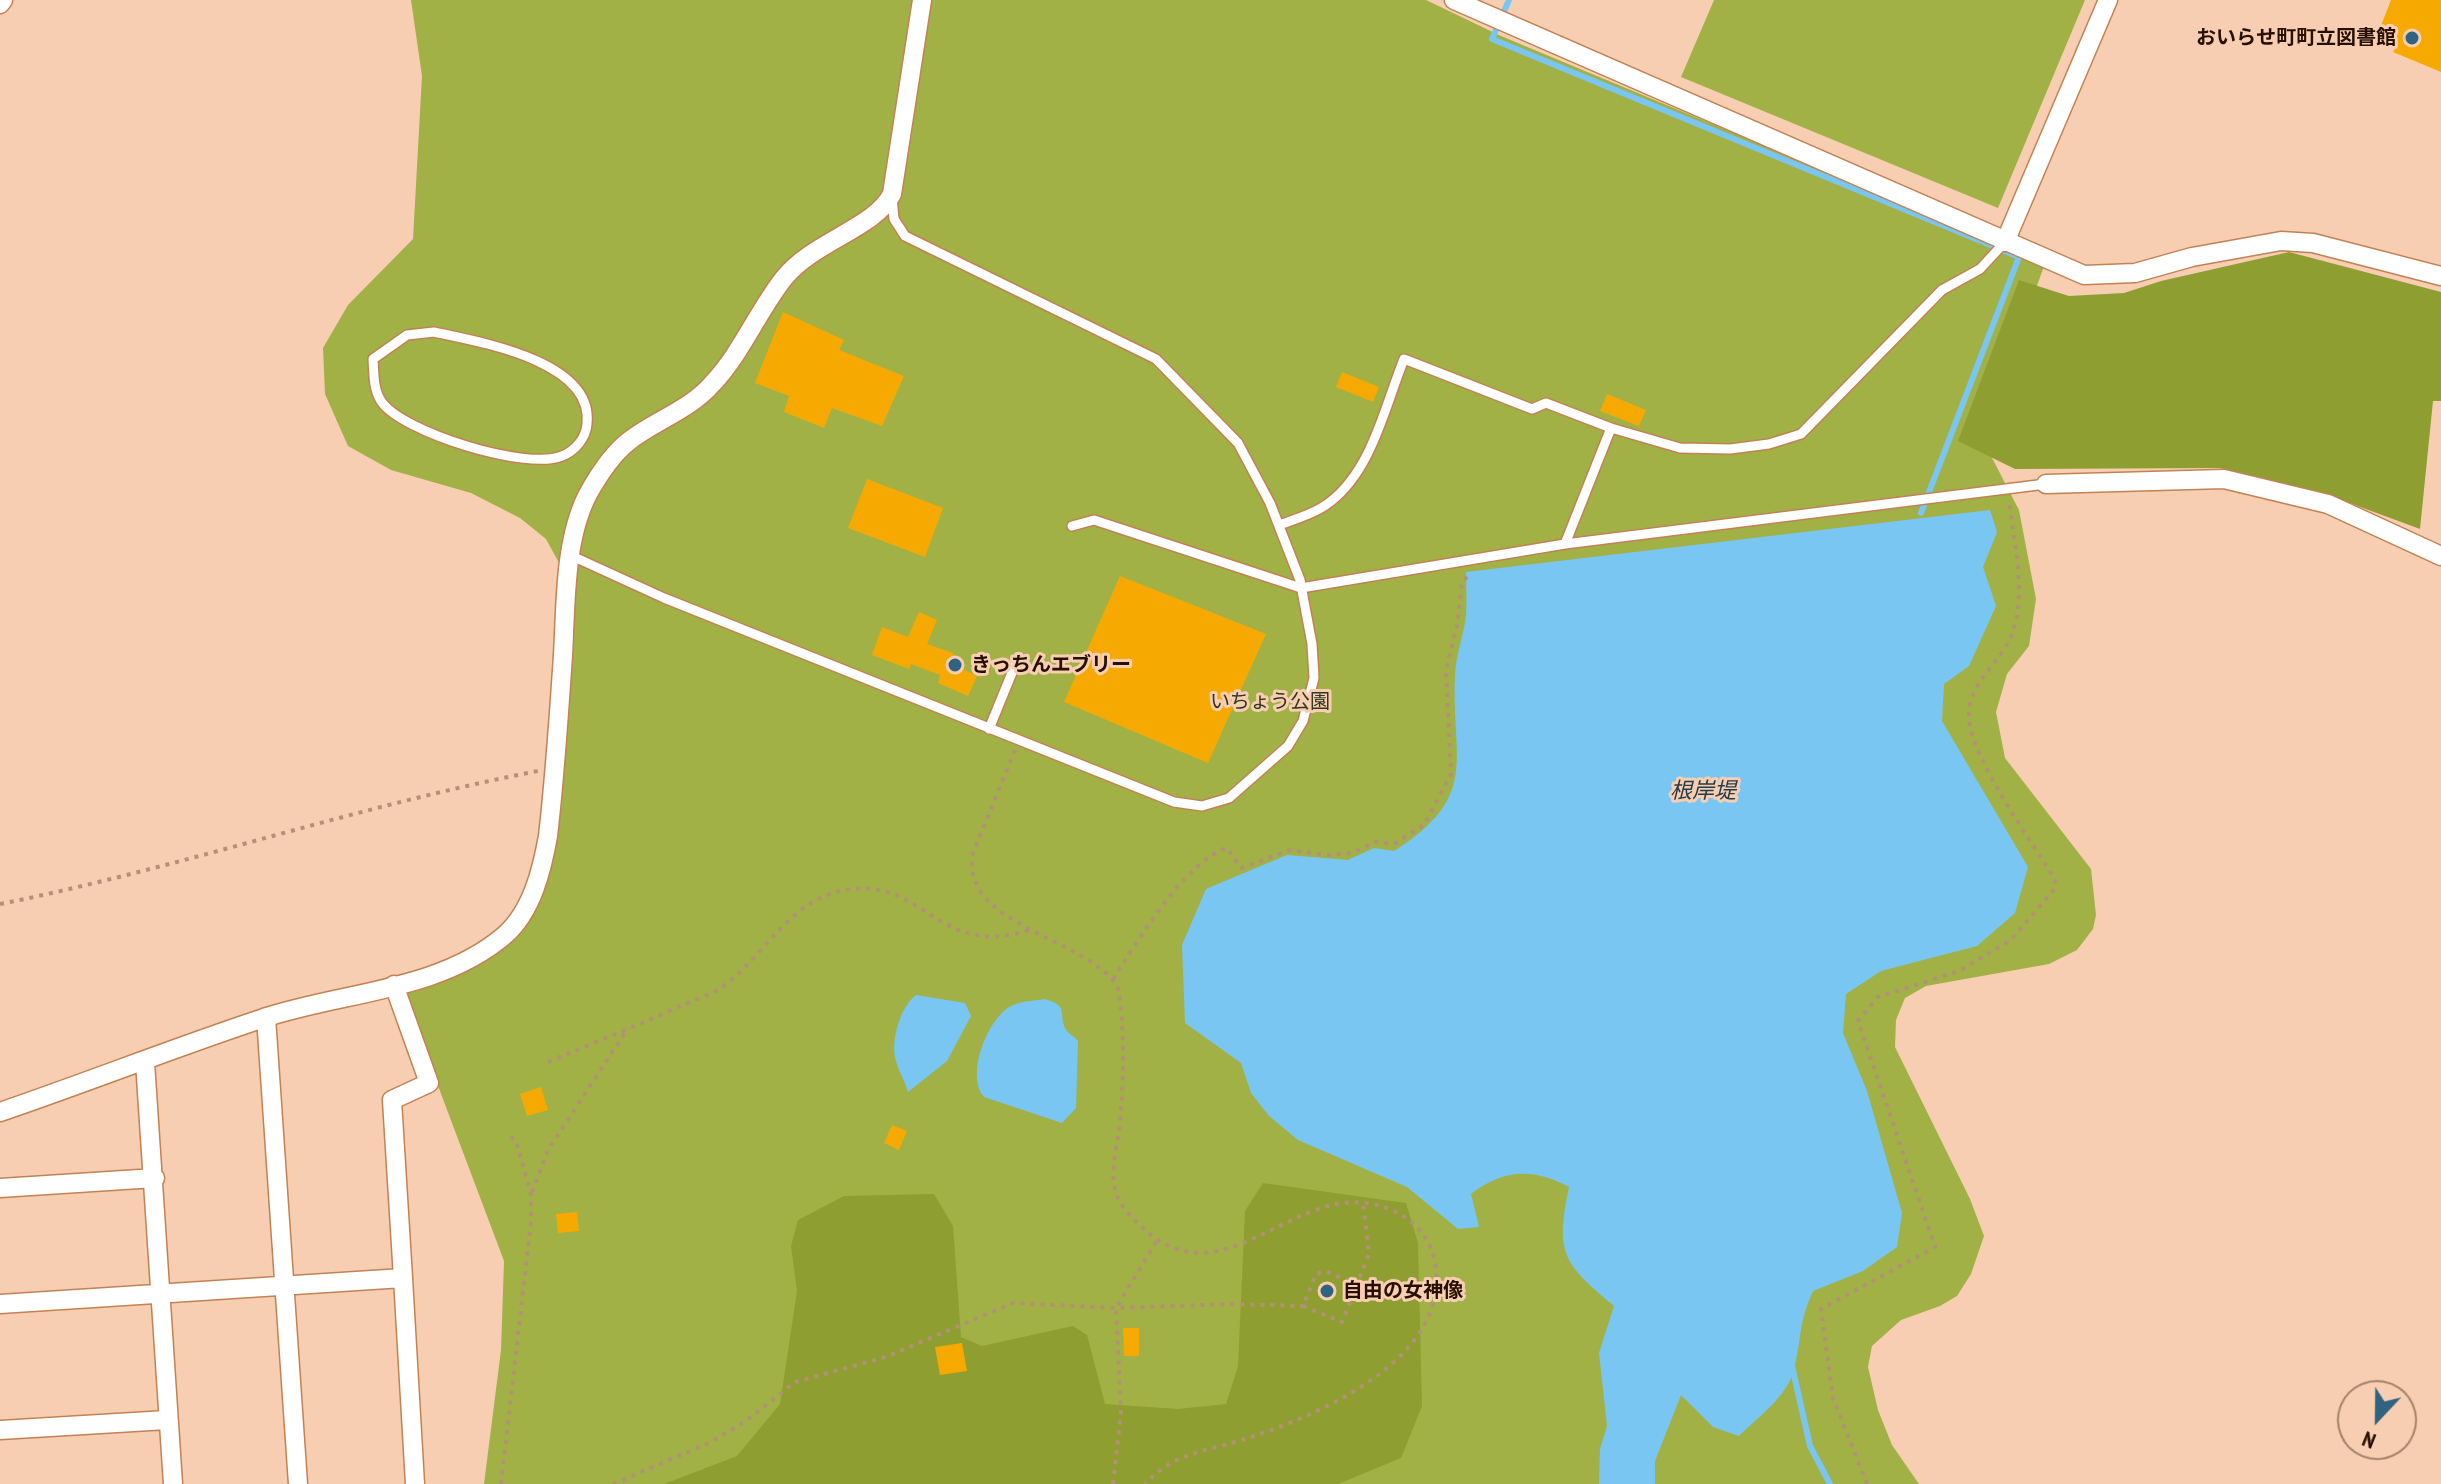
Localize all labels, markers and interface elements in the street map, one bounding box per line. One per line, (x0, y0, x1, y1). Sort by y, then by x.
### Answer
place label: おいらせ町町立図書館 (2196, 26, 2396, 50)
marker: おいらせ町町立図書館 (2403, 29, 2421, 47)
place label: きっちんエブリー (971, 653, 1131, 677)
marker: きっちんエブリー (946, 656, 964, 674)
park label: いちょう公園 (1210, 690, 1330, 714)
water label: 根岸堤 (1670, 779, 1736, 805)
place label: 自由の女神像 (1343, 1279, 1463, 1303)
marker: 自由の女神像 (1318, 1282, 1336, 1300)
north arrow (2337, 1380, 2417, 1460)
text: N (2358, 1425, 2380, 1456)

